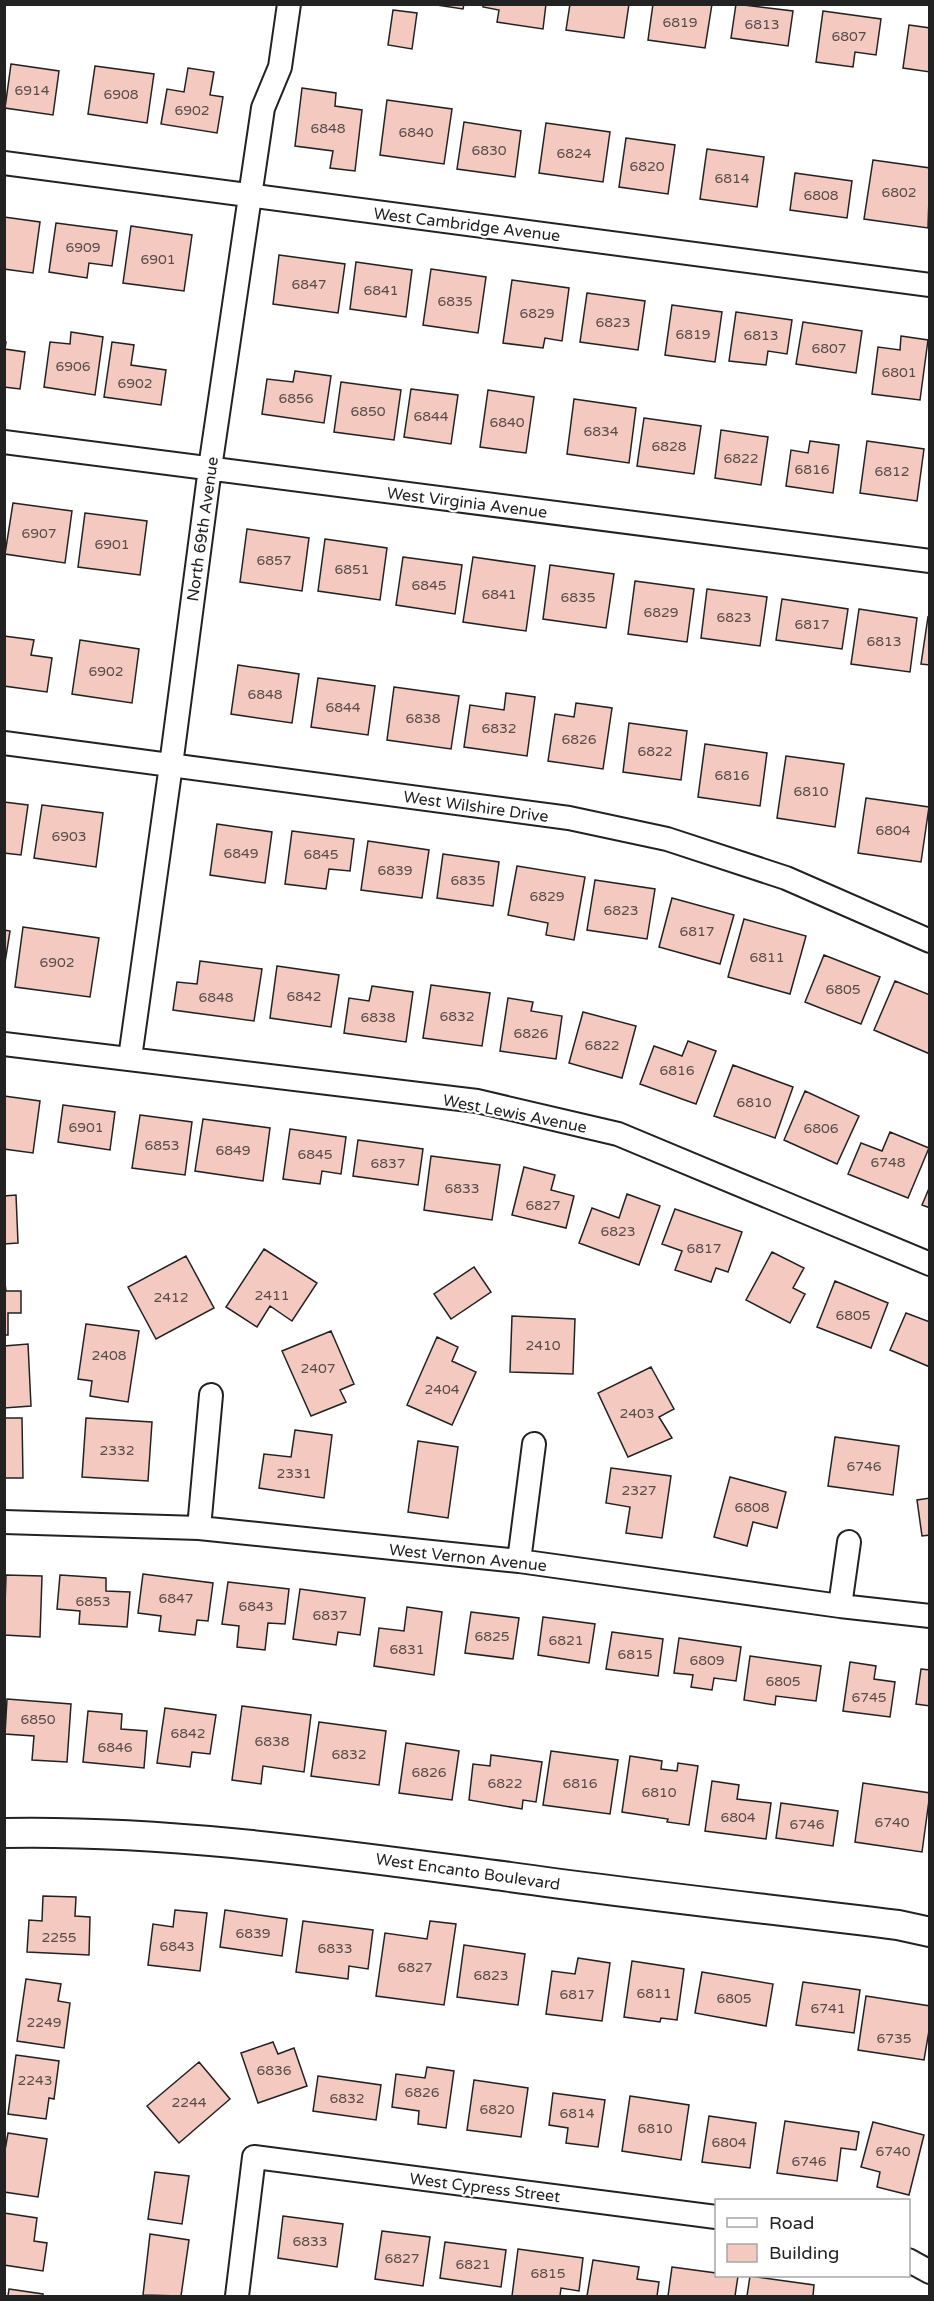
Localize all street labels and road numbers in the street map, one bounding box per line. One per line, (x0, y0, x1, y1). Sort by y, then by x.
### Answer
street label: West Cambridge Avenue (372, 204, 561, 246)
street label: North 69th Avenue (183, 456, 223, 603)
street label: West Virginia Avenue (386, 483, 548, 523)
street label: West Wilshire Drive (402, 787, 550, 827)
street label: West Lewis Avenue (441, 1090, 589, 1138)
street label: West Vernon Avenue (388, 1540, 548, 1576)
street label: West Encanto Boulevard (374, 1849, 561, 1895)
street label: West Cypress Street (408, 2169, 561, 2207)

